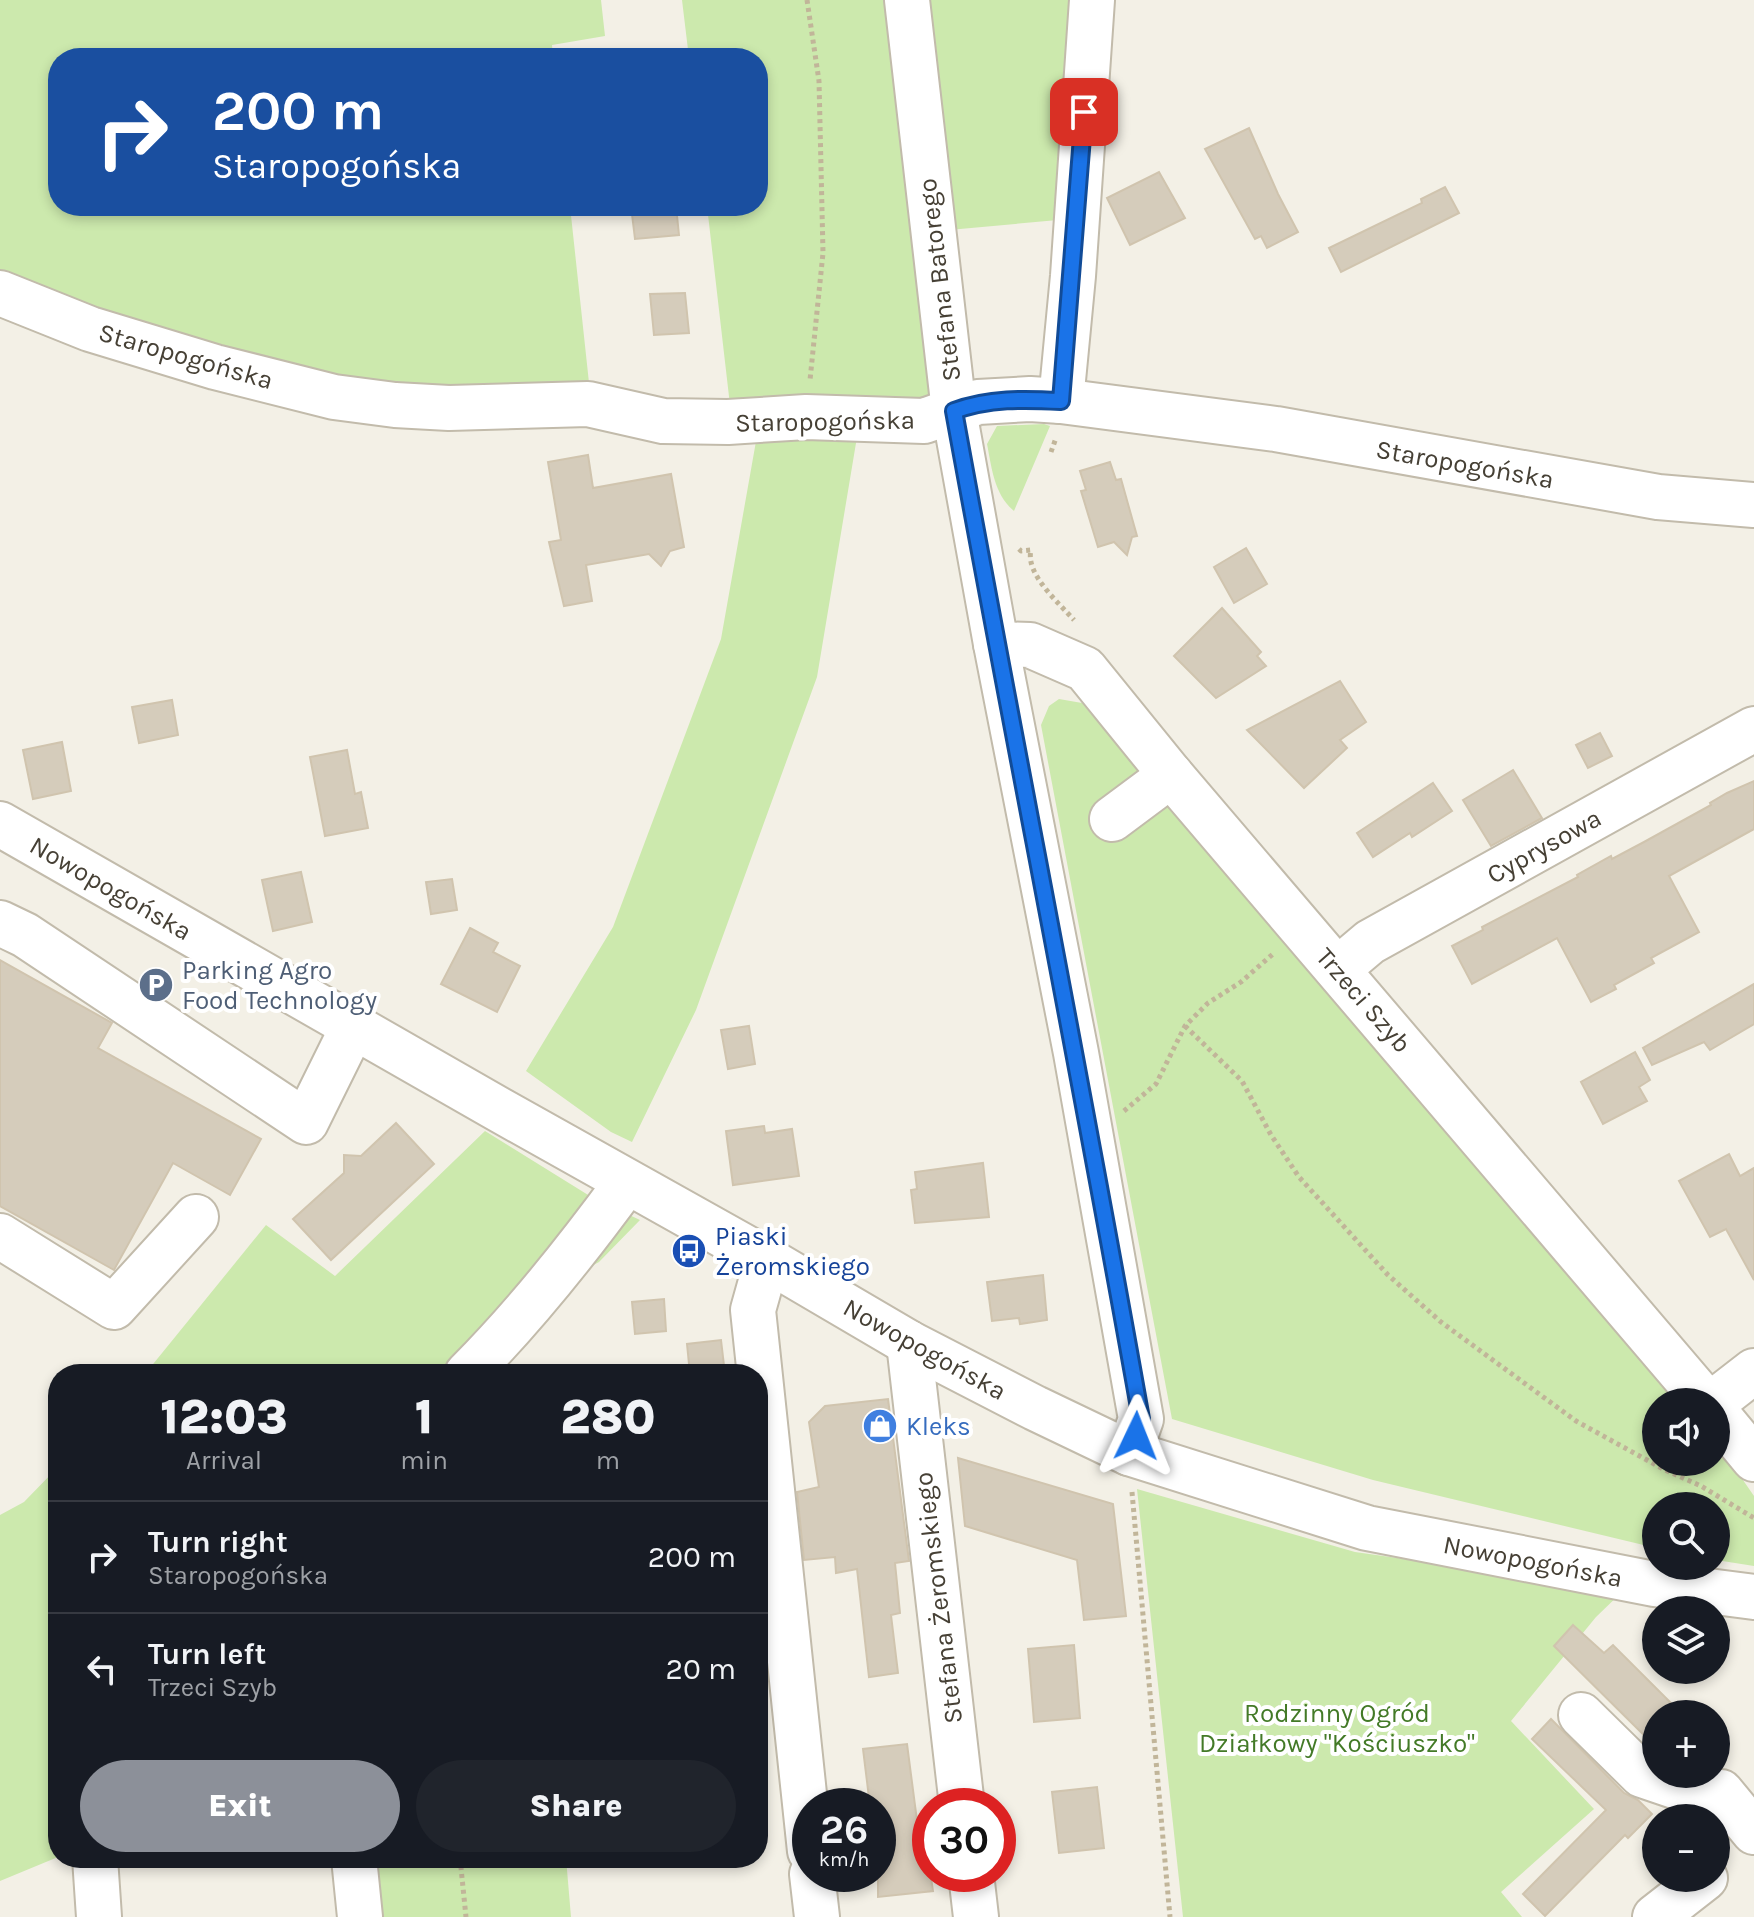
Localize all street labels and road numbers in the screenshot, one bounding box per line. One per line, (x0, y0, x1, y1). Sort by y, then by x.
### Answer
street label: Stefana Batorego (912, 177, 967, 383)
street label: Staropogońska (95, 317, 277, 396)
street label: Staropogońska (735, 404, 915, 439)
street label: Staropogońska (1374, 434, 1556, 495)
street label: Cyprysowa (1482, 802, 1607, 890)
street label: Nowopogońska (24, 830, 197, 947)
street label: Trzeci Szyb (1310, 941, 1418, 1059)
street label: Nowopogońska (838, 1292, 1012, 1407)
street label: Stefana Żeromskiego (908, 1470, 969, 1725)
street label: Nowopogońska (1441, 1529, 1625, 1594)

